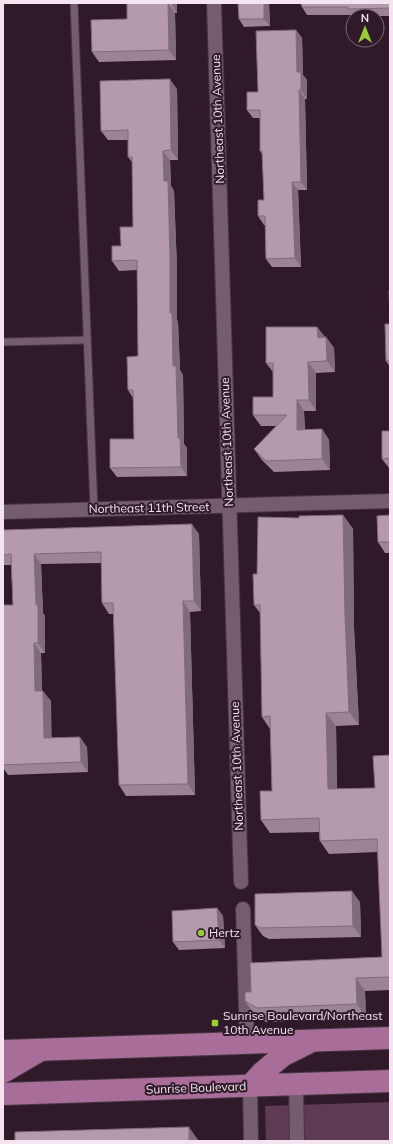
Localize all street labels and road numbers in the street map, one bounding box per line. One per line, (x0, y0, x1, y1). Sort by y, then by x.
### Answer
street label: Northeast 10th Avenue (208, 54, 227, 184)
street label: Northeast 10th Avenue (217, 377, 236, 507)
street label: Northeast 11th Street (89, 499, 209, 516)
street label: Northeast 10th Avenue (227, 701, 246, 831)
street label: Sunrise Boulevard (146, 1078, 246, 1097)

